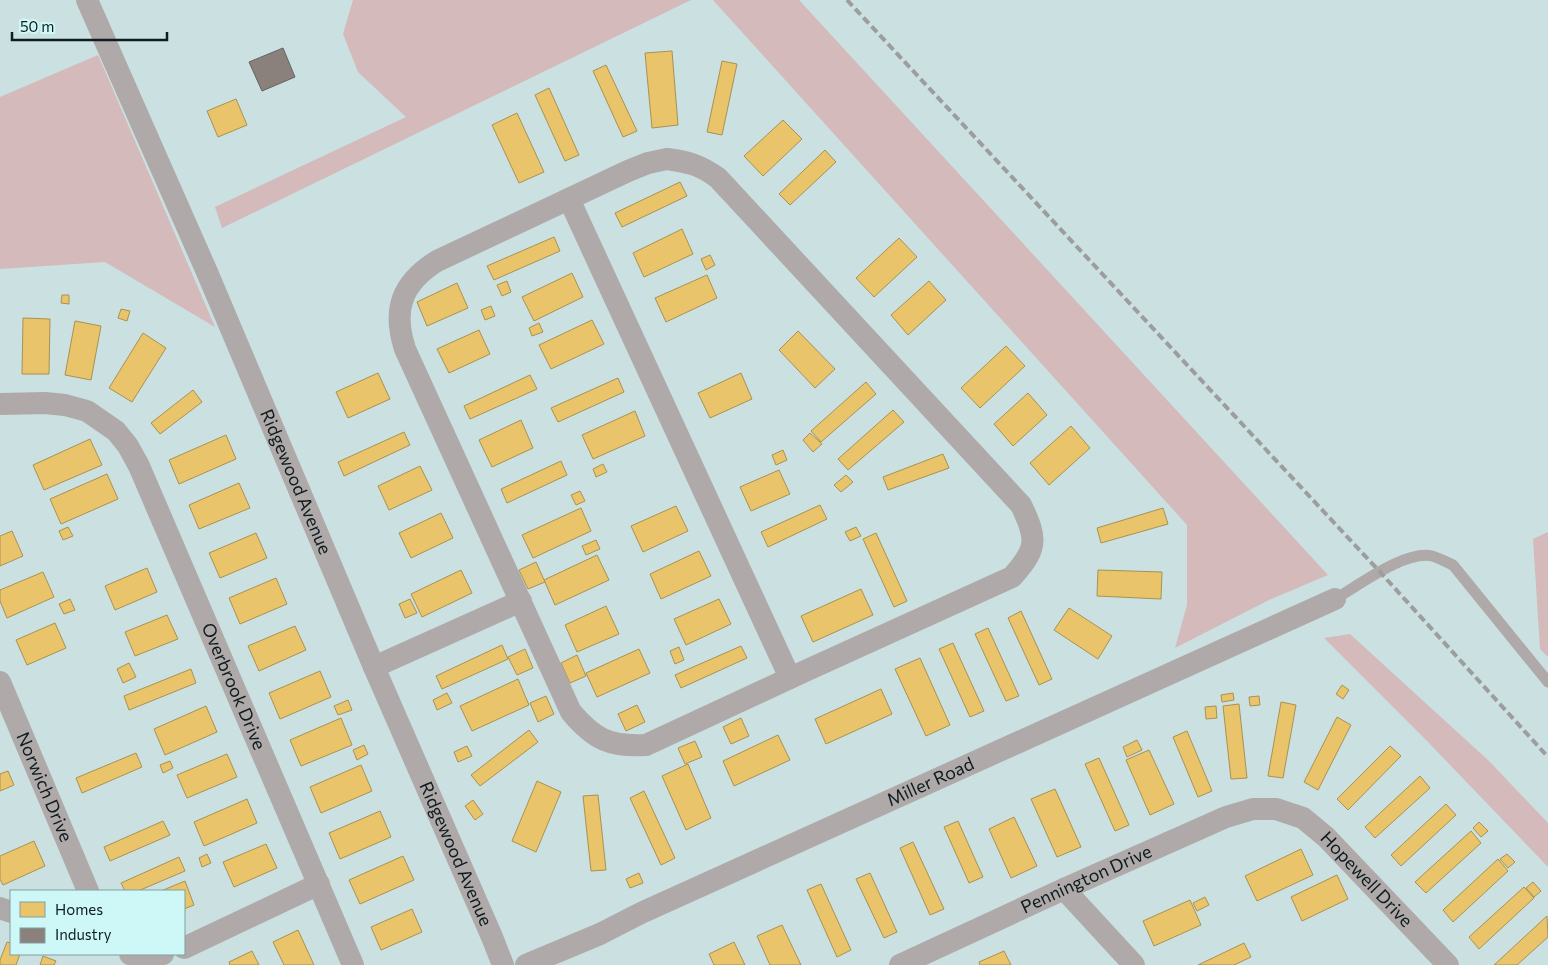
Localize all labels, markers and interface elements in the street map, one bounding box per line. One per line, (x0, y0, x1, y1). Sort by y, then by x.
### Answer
scale bar (12, 10, 168, 42)
text: 50 m (20, 17, 54, 35)
street label: Ridgewood Avenue (256, 405, 337, 557)
street label: Overbrook Drive (197, 619, 271, 753)
street label: Norwich Drive (12, 729, 78, 845)
street label: Miller Road (883, 752, 977, 810)
street label: Ridgewood Avenue (415, 778, 498, 929)
street label: Hopewell Drive (1316, 826, 1418, 931)
street label: Pennington Drive (1017, 840, 1155, 918)
legend (10, 890, 185, 955)
text: Homes (55, 900, 103, 918)
text: Industry (55, 925, 112, 943)

